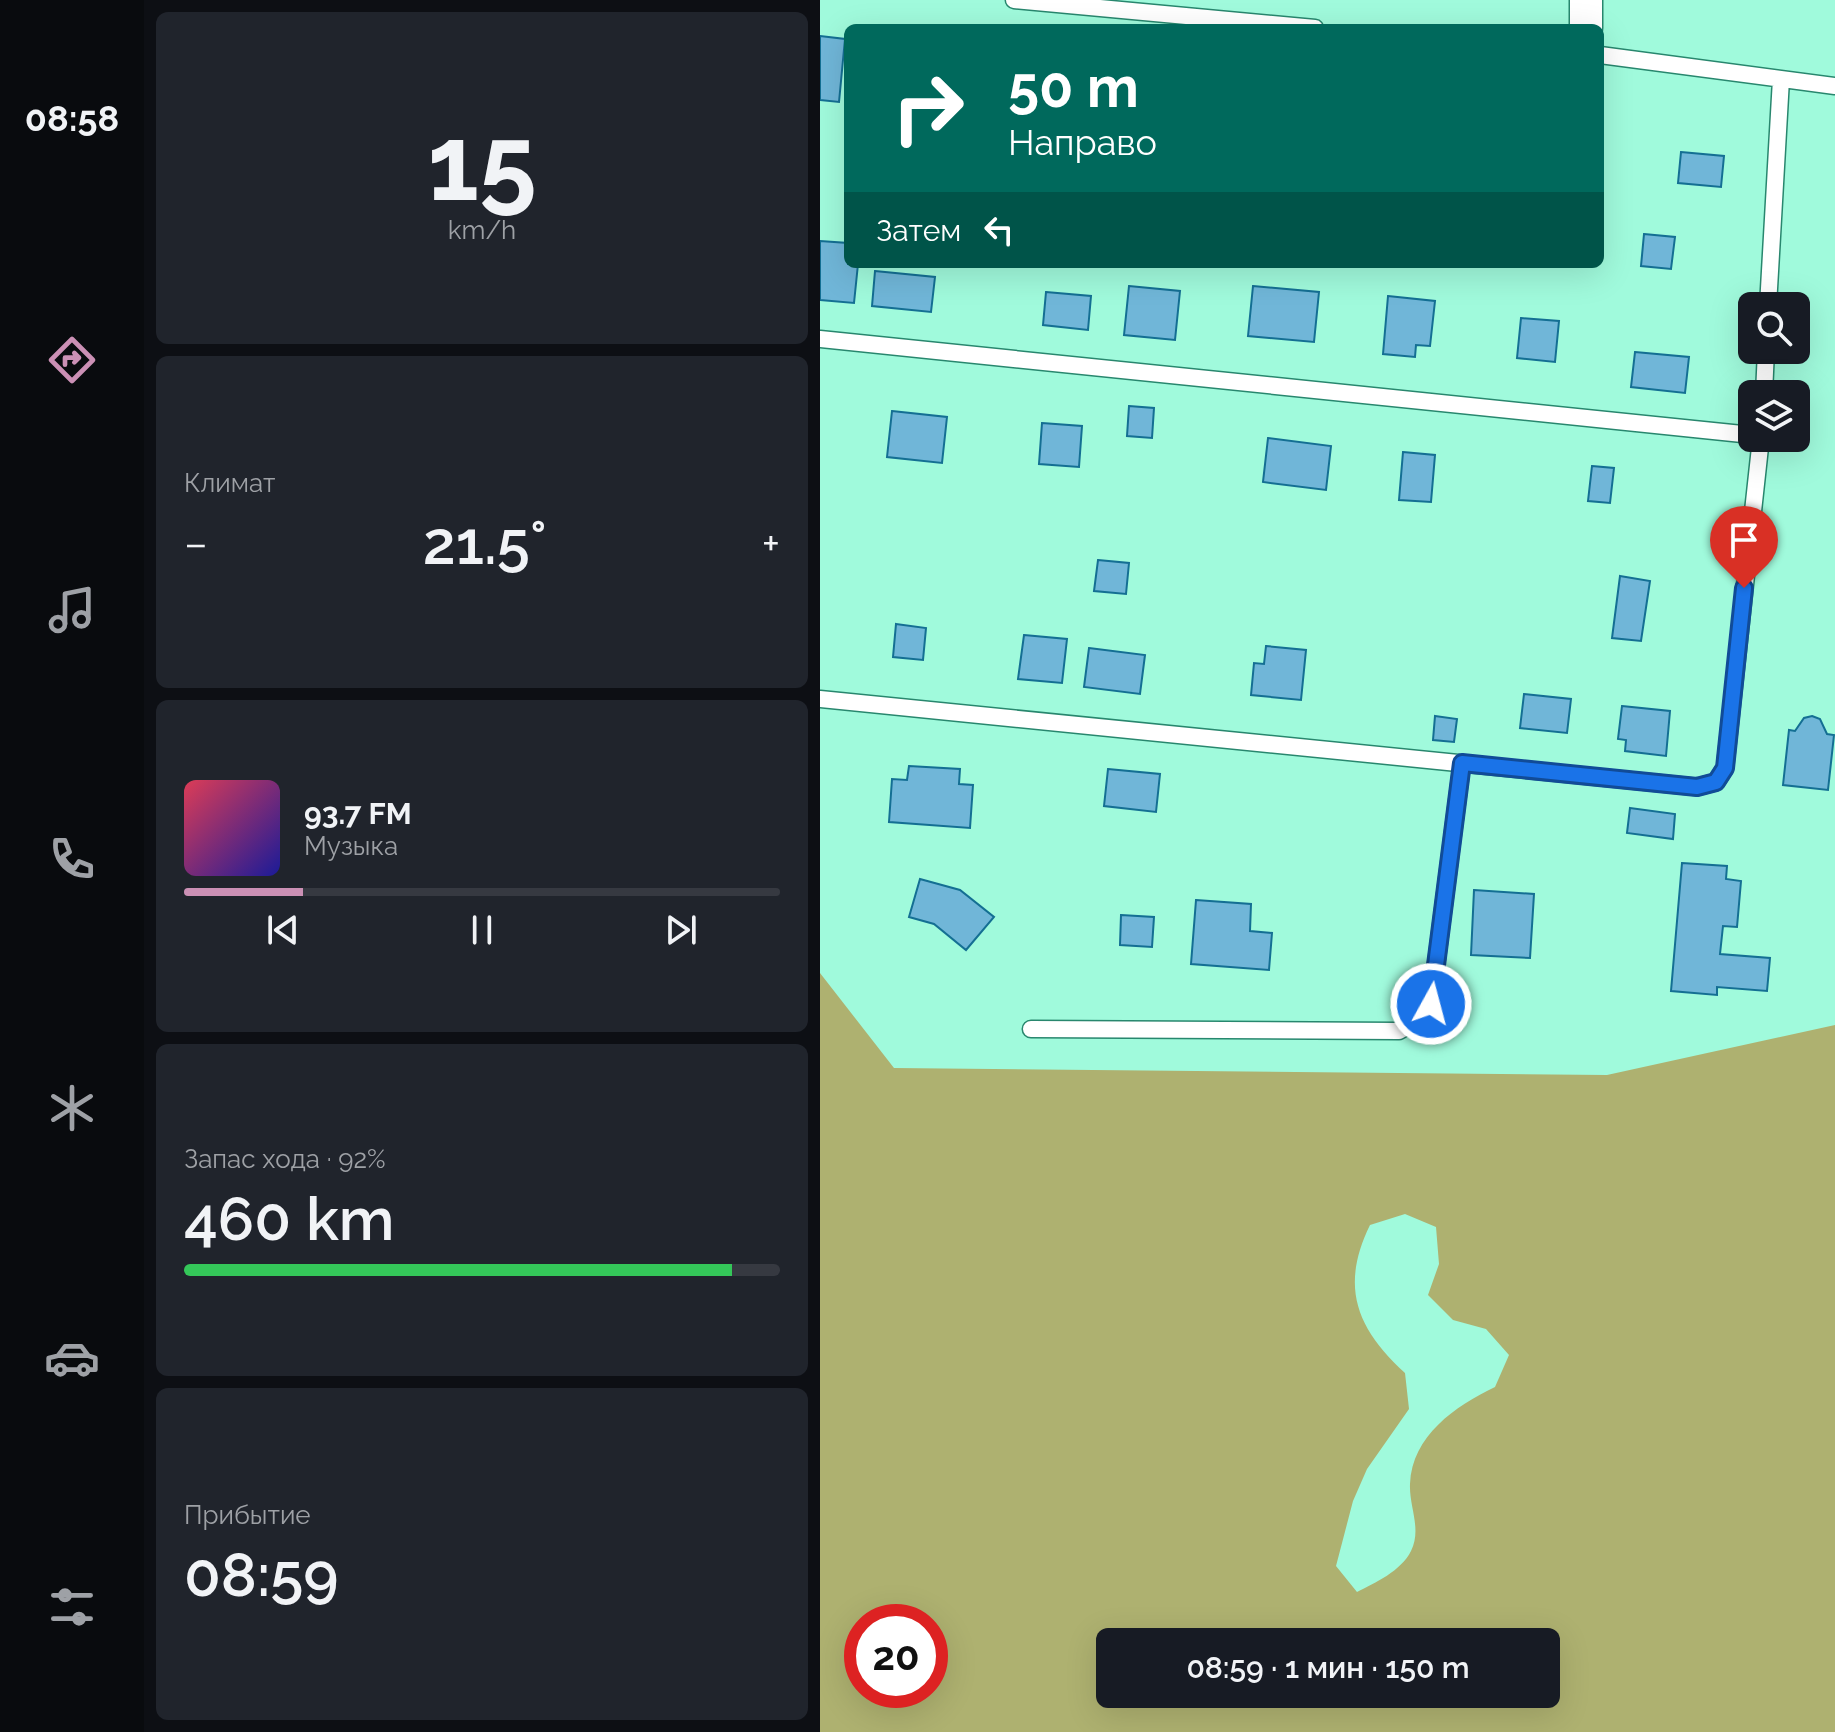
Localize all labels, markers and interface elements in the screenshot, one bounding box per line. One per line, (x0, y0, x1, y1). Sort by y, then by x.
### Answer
text: 50 m (1008, 54, 1139, 120)
icon: right (876, 56, 980, 160)
text: 08:58 (25, 97, 119, 139)
text: 15 (428, 102, 537, 224)
text: Направо (1008, 121, 1157, 163)
icon: left (977, 208, 1021, 252)
text: Затем (876, 213, 961, 248)
text: km/h (448, 215, 516, 245)
map controls (1738, 292, 1810, 452)
button: search (1738, 292, 1810, 364)
icon: directions (44, 332, 100, 388)
button: layers (1738, 380, 1810, 452)
text: Климат (184, 468, 275, 498)
pin (1710, 506, 1778, 588)
text: 21.5° (423, 508, 547, 578)
text: − (184, 518, 208, 569)
text: + (762, 518, 780, 569)
icon: arrive (1722, 518, 1766, 562)
icon: music (44, 582, 100, 638)
text: 93.7 FM (304, 796, 412, 831)
icon: phone (44, 831, 100, 887)
text: Музыка (304, 831, 398, 861)
icon: previous (261, 908, 305, 952)
icon: pause (460, 908, 504, 952)
icon: next (659, 908, 703, 952)
position arrow (1389, 962, 1473, 1046)
icon: climate (44, 1080, 100, 1136)
text: Запас хода · 92% (184, 1144, 386, 1174)
text: 460 km (184, 1184, 394, 1254)
icon: car (44, 1330, 100, 1386)
text: Прибытие (184, 1500, 311, 1530)
text: 08:59 (184, 1540, 339, 1610)
icon: filters (44, 1579, 100, 1635)
speed limit sign: 20 (844, 1604, 948, 1708)
text: 08:59 · 1 мин · 150 m (1186, 1650, 1470, 1685)

